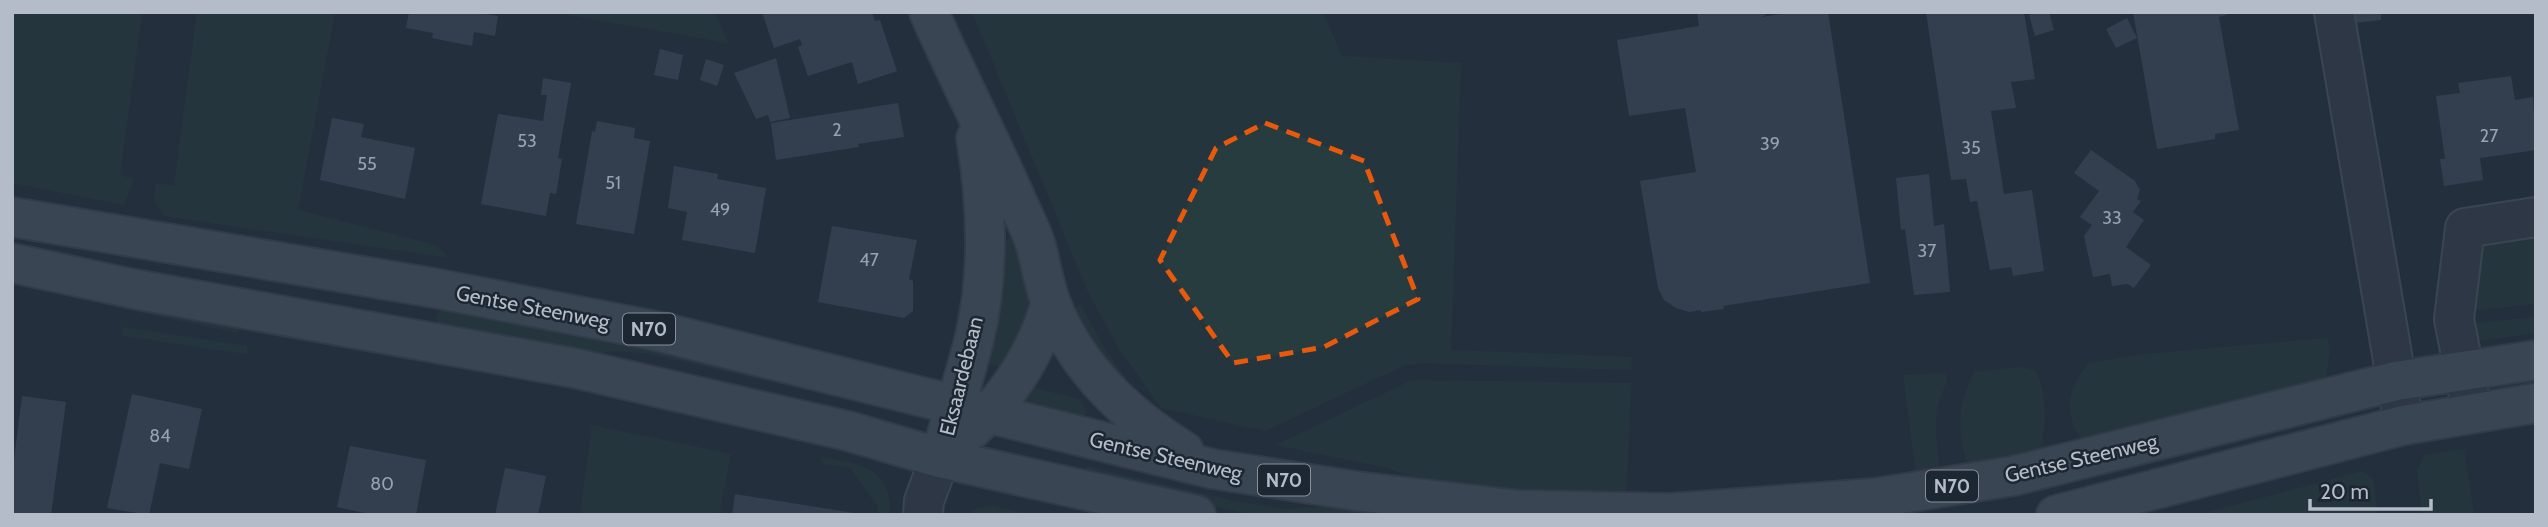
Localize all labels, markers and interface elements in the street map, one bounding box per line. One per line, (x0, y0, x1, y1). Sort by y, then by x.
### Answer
house number: 2 (832, 119, 842, 141)
house number: 27 (2480, 125, 2498, 147)
house number: 53 (517, 130, 537, 152)
house number: 39 (1760, 133, 1780, 155)
house number: 35 (1961, 137, 1981, 159)
house number: 55 (357, 153, 377, 175)
house number: 51 (605, 172, 621, 194)
house number: 49 (710, 199, 730, 221)
house number: 33 (2102, 207, 2122, 229)
house number: 37 (1918, 240, 1936, 262)
house number: 47 (859, 249, 879, 271)
street label: Gentse Steenweg (454, 280, 612, 334)
road number: N70 (623, 314, 675, 344)
street label: Eksaardebaan (934, 314, 988, 438)
house number: 84 (149, 425, 171, 447)
street label: Gentse Steenweg (1087, 426, 1245, 486)
street label: Gentse Steenweg (2002, 428, 2160, 488)
road number: N70 (1258, 464, 1310, 495)
scale bar (2310, 468, 2431, 512)
road number: N70 (1926, 471, 1978, 502)
house number: 80 (370, 473, 394, 495)
text: 20 m (2320, 479, 2369, 504)

